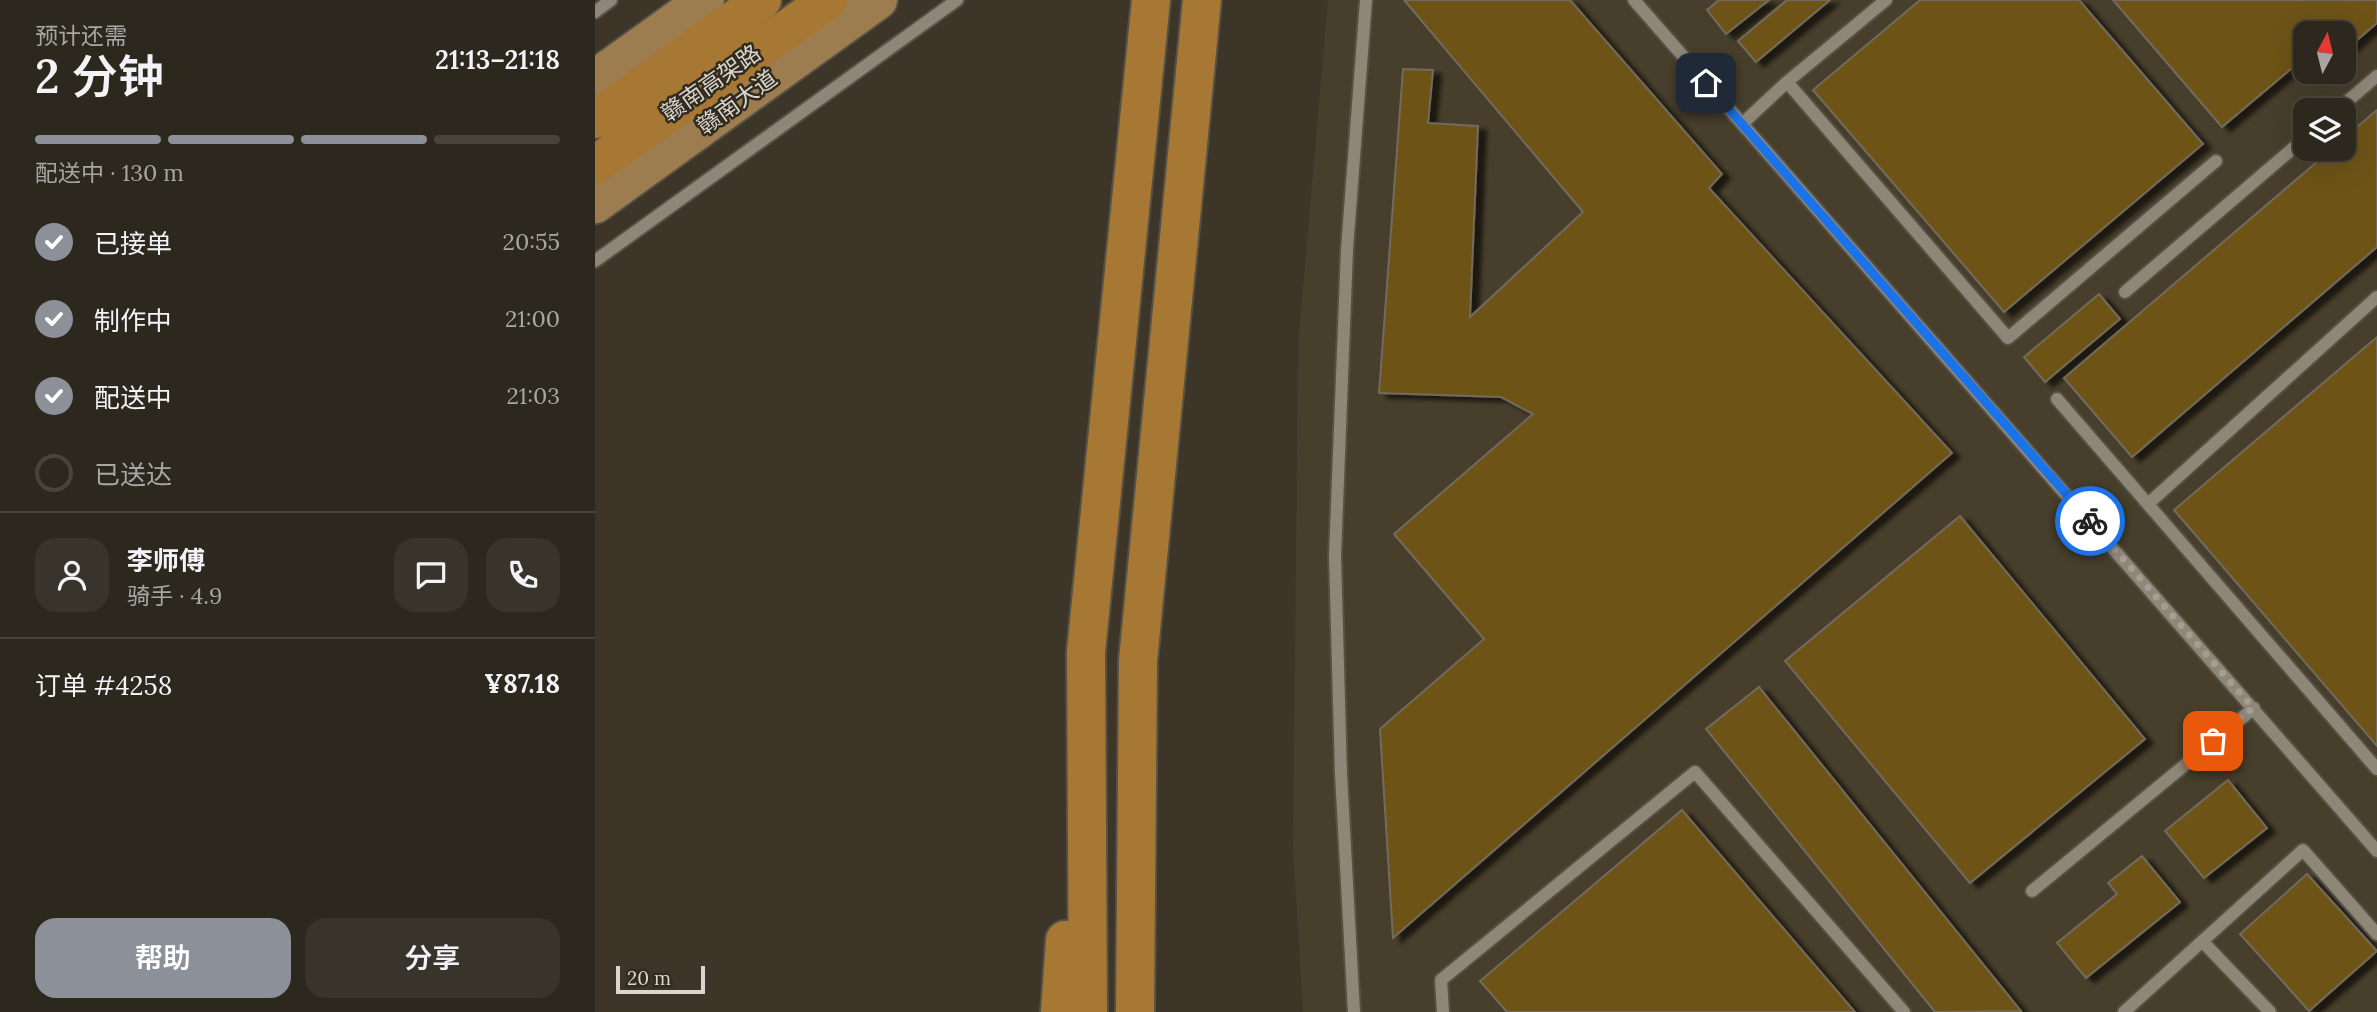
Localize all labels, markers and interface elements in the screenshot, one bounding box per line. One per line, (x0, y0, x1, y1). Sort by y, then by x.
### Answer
text: 预计还需 (35, 21, 127, 50)
north arrow (2293, 21, 2355, 84)
map controls (2293, 21, 2356, 161)
street label: 赣南高架路 (655, 38, 766, 127)
text: 21:13–21:18 (435, 43, 560, 76)
text: 2 分钟 (35, 47, 164, 106)
pin (1676, 53, 1736, 113)
street label: 赣南大道 (691, 63, 782, 140)
icon: home (1687, 64, 1725, 102)
button: layers (2293, 98, 2356, 161)
text: 配送中 · 130 m (35, 158, 184, 187)
icon: check (35, 223, 73, 261)
text: 已接单 (94, 227, 172, 260)
text: 20:55 (503, 227, 560, 256)
icon: check (35, 300, 73, 338)
text: 制作中 (94, 304, 172, 337)
text: 21:00 (505, 304, 560, 333)
icon: check (35, 377, 73, 415)
text: 配送中 (94, 381, 172, 414)
text: 21:03 (506, 381, 560, 410)
text: 已送达 (94, 458, 172, 491)
courier (2055, 486, 2125, 556)
icon: bike (2071, 502, 2109, 540)
button: person (35, 538, 109, 612)
button: chat (394, 538, 468, 612)
button: phone (486, 538, 560, 612)
text: 李师傅 (127, 544, 205, 577)
text: 骑手 · 4.9 (127, 581, 222, 610)
text: ¥87.18 (484, 667, 560, 700)
text: 订单 #4258 (35, 669, 172, 702)
pin (2183, 711, 2243, 771)
icon: bag (2194, 722, 2232, 760)
button: 帮助 (35, 918, 291, 998)
button: 分享 (305, 918, 560, 998)
scale bar (616, 963, 705, 995)
text: 20 m (627, 966, 671, 990)

